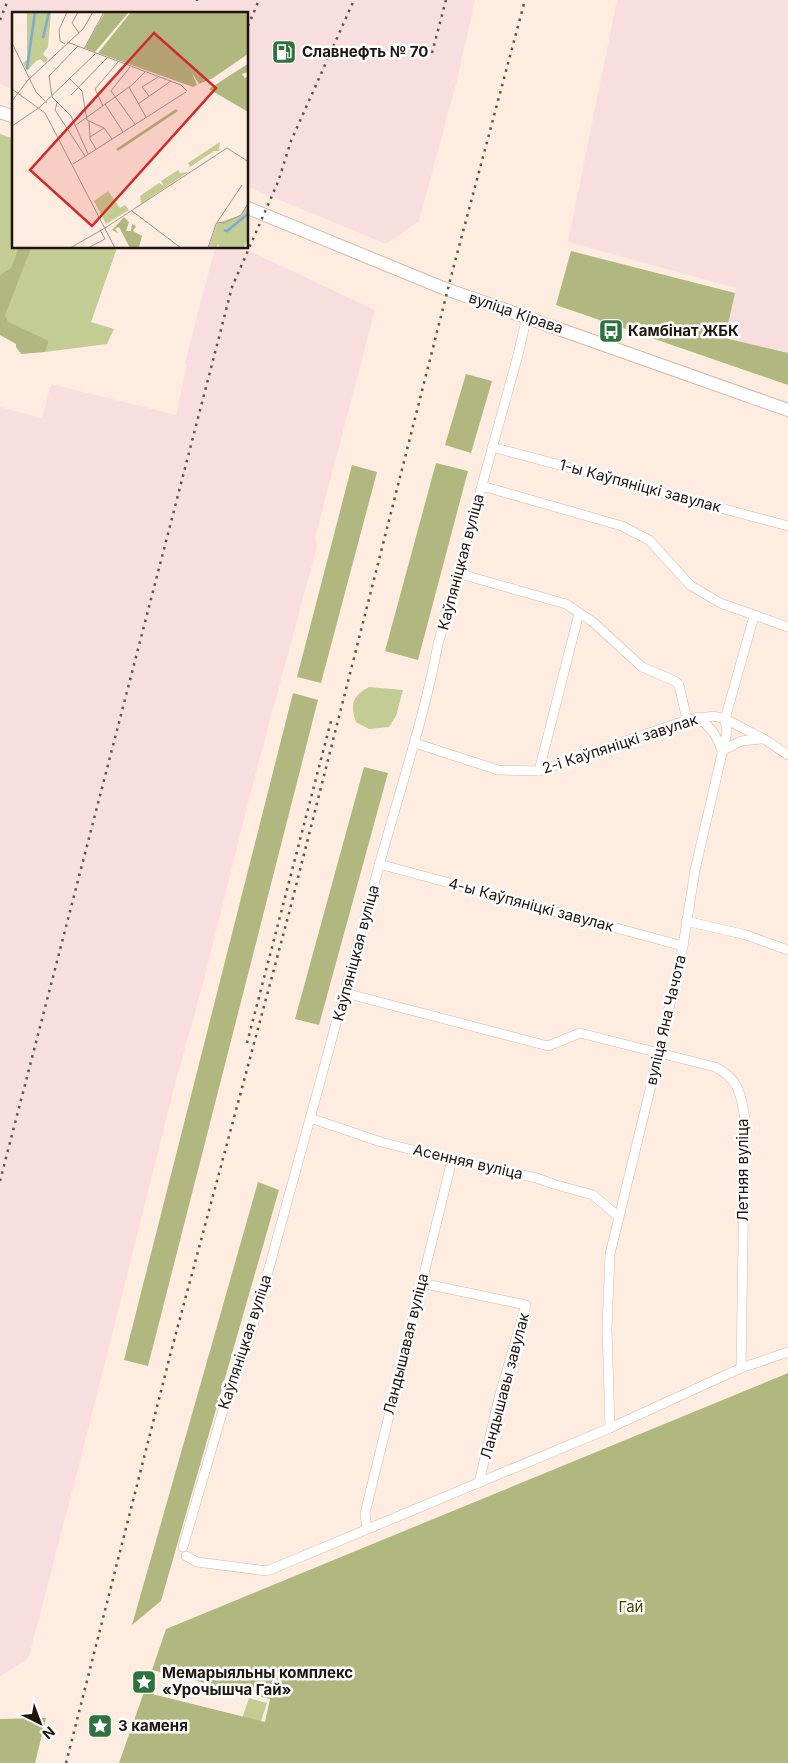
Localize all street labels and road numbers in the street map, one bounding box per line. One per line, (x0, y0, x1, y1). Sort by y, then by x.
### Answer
street label: вуліца Кірава (466, 287, 566, 338)
street label: 1-ы Каўпяніцкі завулак (557, 455, 723, 516)
street label: Каўпяніцкая вуліца (433, 492, 488, 632)
street label: 2-і Каўпяніцкі завулак (540, 709, 700, 778)
street label: 4-ы Каўпяніцкі завулак (446, 873, 616, 936)
street label: Каўпяніцкая вуліца (328, 883, 383, 1023)
street label: вуліца Яна Чачота (641, 953, 690, 1087)
street label: Летняя вуліца (733, 1119, 752, 1221)
street label: Асенняя вуліца (411, 1140, 525, 1183)
street label: Ландышавая вуліца (379, 1271, 432, 1417)
street label: Каўпяніцкая вуліца (214, 1272, 275, 1411)
street label: Ландышавы завулак (476, 1311, 533, 1461)

